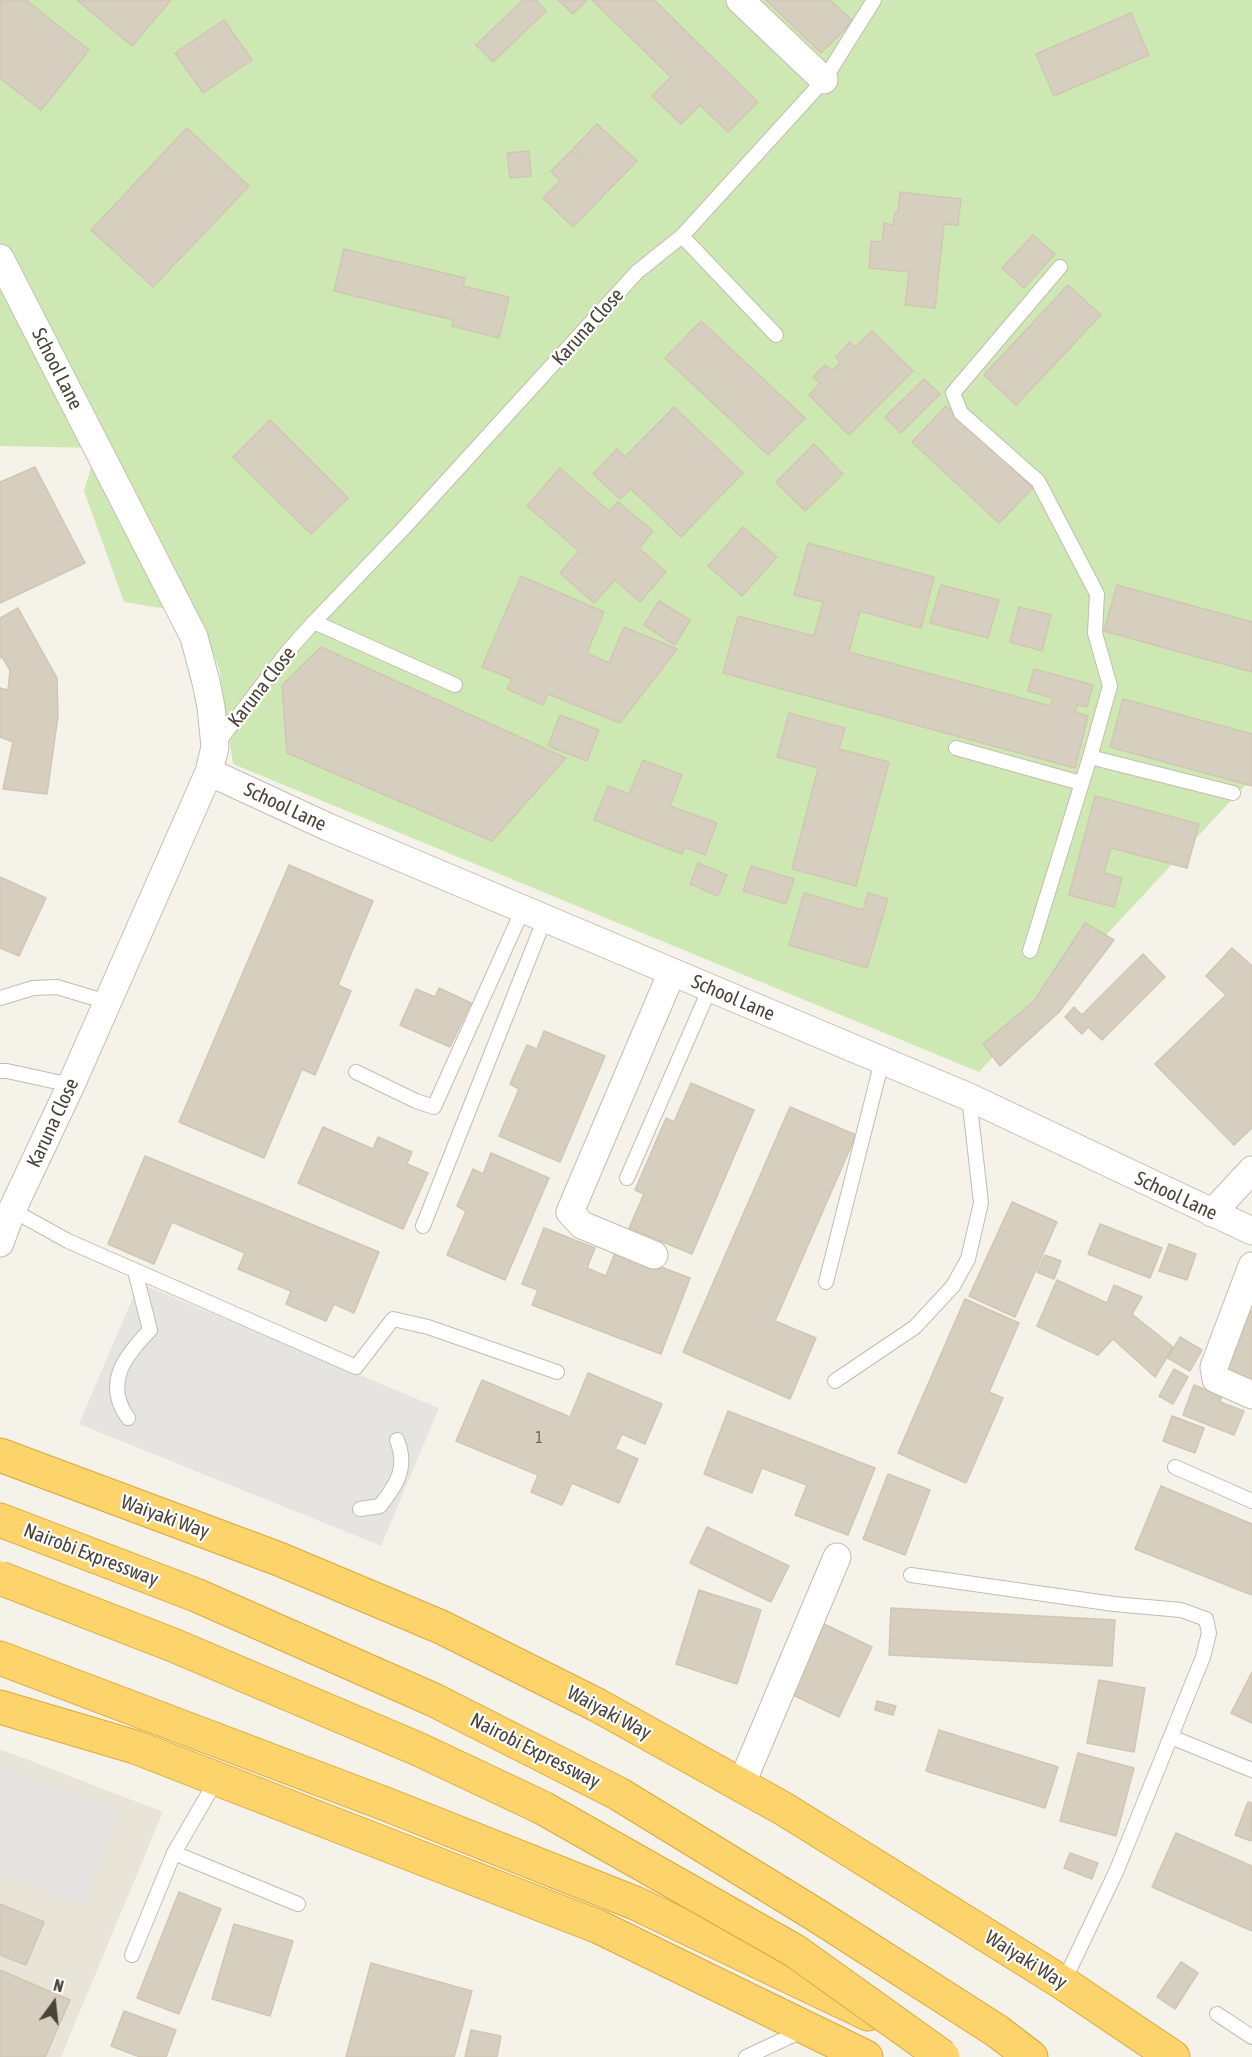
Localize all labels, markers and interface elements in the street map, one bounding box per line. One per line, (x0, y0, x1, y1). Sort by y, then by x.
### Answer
street label: Karuna Close (547, 283, 629, 371)
street label: School Lane (26, 324, 88, 414)
street label: Karuna Close (223, 642, 301, 732)
street label: School Lane (240, 777, 330, 837)
street label: School Lane (688, 970, 778, 1026)
street label: Karuna Close (22, 1075, 84, 1171)
street label: School Lane (1131, 1166, 1221, 1226)
house number: 1 (535, 1428, 543, 1448)
street label: Waiyaki Way (118, 1490, 212, 1544)
street label: Nairobi Expressway (20, 1518, 162, 1592)
street label: Waiyaki Way (563, 1681, 655, 1745)
street label: Nairobi Expressway (466, 1708, 604, 1794)
street label: Waiyaki Way (981, 1925, 1071, 1995)
north arrow (24, 1973, 84, 2033)
text: N (52, 1976, 66, 1996)

